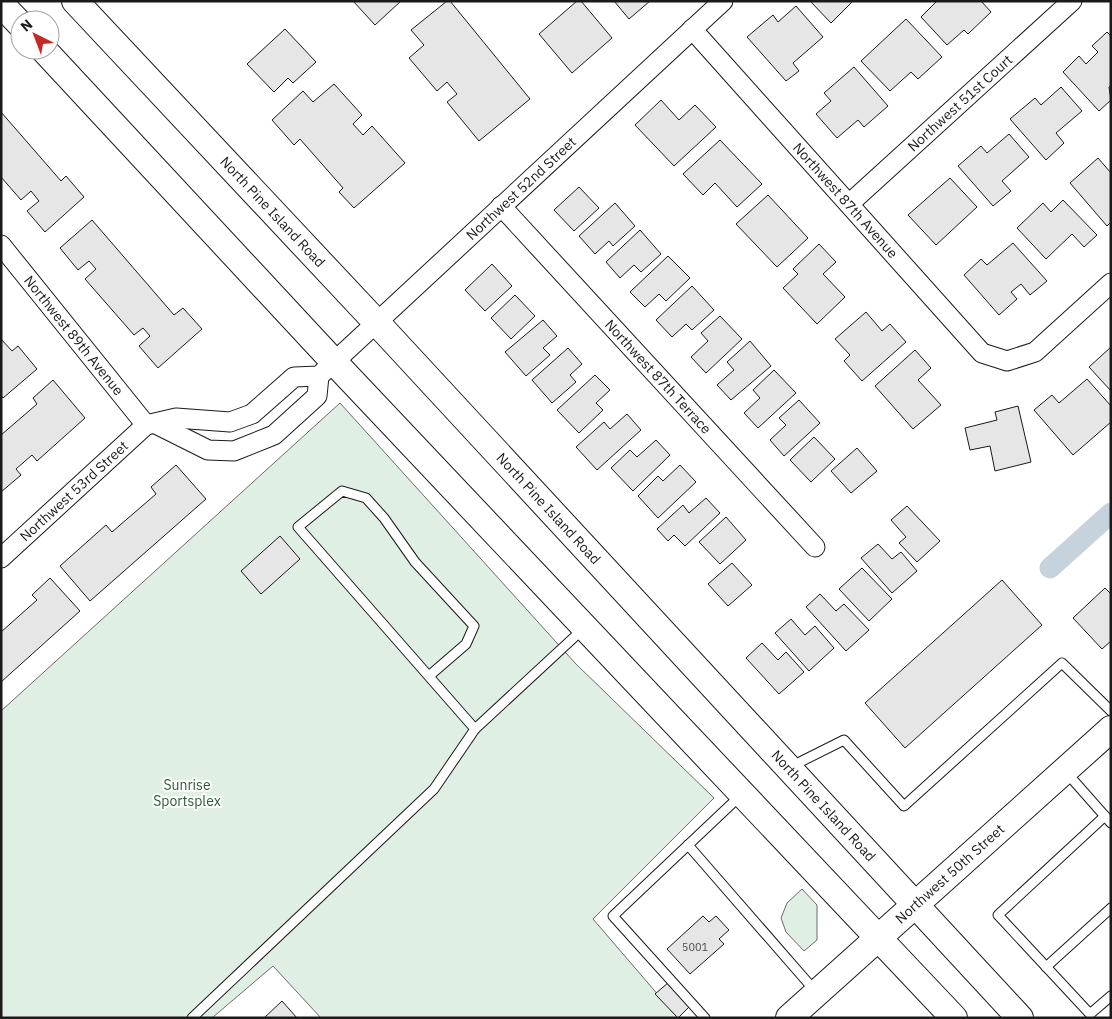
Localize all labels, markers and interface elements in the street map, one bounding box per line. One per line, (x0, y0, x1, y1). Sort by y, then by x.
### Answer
north arrow (10, 10, 60, 60)
text: N (17, 15, 36, 35)
street label: Northwest 51st Court (904, 51, 1016, 155)
street label: Northwest 52nd Street (462, 133, 580, 244)
street label: Northwest 87th Avenue (789, 139, 902, 262)
street label: North Pine Island Road (216, 153, 329, 271)
street label: Northwest 89th Avenue (20, 272, 128, 399)
street label: Northwest 87th Terrace (601, 316, 716, 438)
street label: Northwest 53rd Street (16, 437, 132, 545)
street label: North Pine Island Road (493, 449, 604, 568)
street label: North Pine Island Road (768, 746, 880, 865)
park label: Sunrise Sportsplex (153, 776, 221, 810)
street label: Northwest 50th Street (891, 820, 1008, 927)
house number: 5001 (682, 940, 709, 954)

